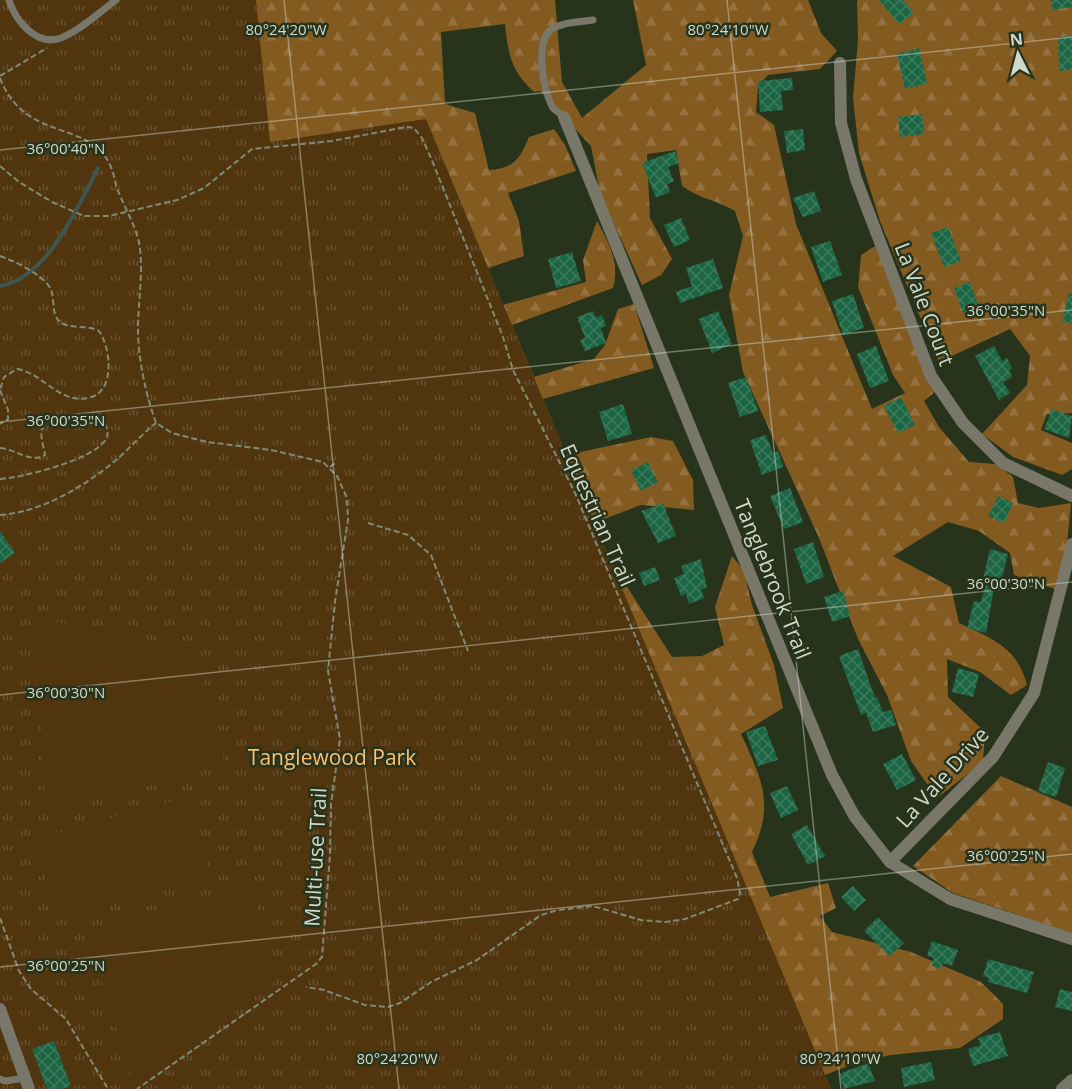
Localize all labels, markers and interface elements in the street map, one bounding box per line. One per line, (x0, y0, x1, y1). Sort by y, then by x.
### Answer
text: 80°24'20"W (246, 19, 327, 39)
text: 80°24'10"W (688, 19, 769, 39)
north arrow (988, 24, 1048, 84)
text: N (1009, 27, 1024, 51)
text: 36°00'40"N (27, 138, 105, 158)
street label: La Vale Court (889, 238, 961, 370)
text: 36°00'35"N (967, 300, 1045, 320)
text: 36°00'35"N (27, 410, 105, 430)
street label: Equestrian Trail (554, 439, 642, 591)
street label: Tanglebrook Trail (728, 495, 818, 663)
text: 36°00'30"N (967, 573, 1045, 593)
text: 36°00'30"N (27, 682, 105, 702)
street label: La Vale Drive (889, 721, 995, 833)
park label: Tanglewood Park (248, 743, 416, 771)
street label: Multi-use Trail (297, 787, 333, 927)
text: 36°00'25"N (967, 845, 1045, 865)
text: 36°00'25"N (27, 955, 105, 975)
text: 80°24'20"W (357, 1048, 438, 1068)
text: 80°24'10"W (800, 1048, 881, 1068)

